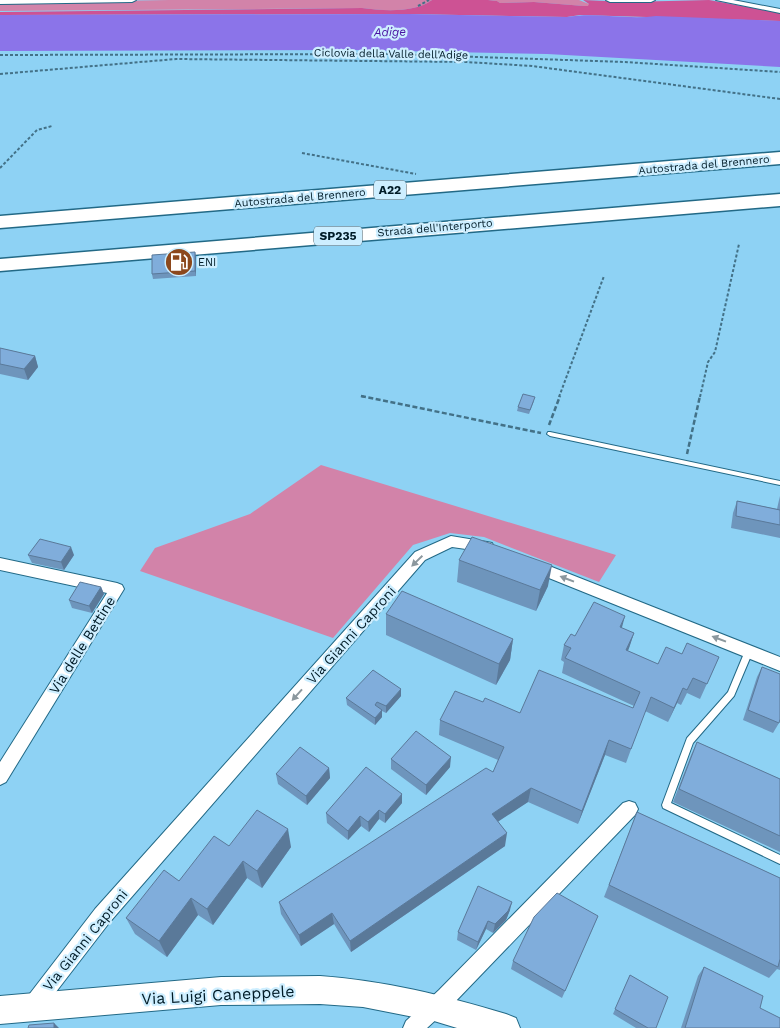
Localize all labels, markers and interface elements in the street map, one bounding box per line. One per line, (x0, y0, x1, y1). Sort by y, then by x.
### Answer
water label: Adige (373, 25, 406, 39)
street label: Ciclovia della Valle dell'Adige (314, 46, 468, 62)
street label: Autostrada del Brennero (638, 153, 770, 177)
road number: A22 (374, 180, 406, 200)
street label: Autostrada del Brennero (234, 186, 366, 210)
street label: Strada dell'Interporto (377, 216, 493, 240)
road number: SP235 (314, 227, 362, 246)
fuel station icon: ENI (164, 247, 194, 277)
place label: ENI (198, 256, 216, 269)
one-way arrow (412, 555, 424, 567)
one-way arrow (560, 575, 575, 582)
street label: Via Gianni Caproni (303, 583, 399, 687)
street label: Via delle Bettine (46, 593, 118, 697)
one-way arrow (712, 634, 726, 642)
one-way arrow (292, 688, 303, 701)
street label: Via Gianni Caproni (39, 886, 131, 994)
street label: Via Luigi Caneppele (141, 982, 295, 1008)

